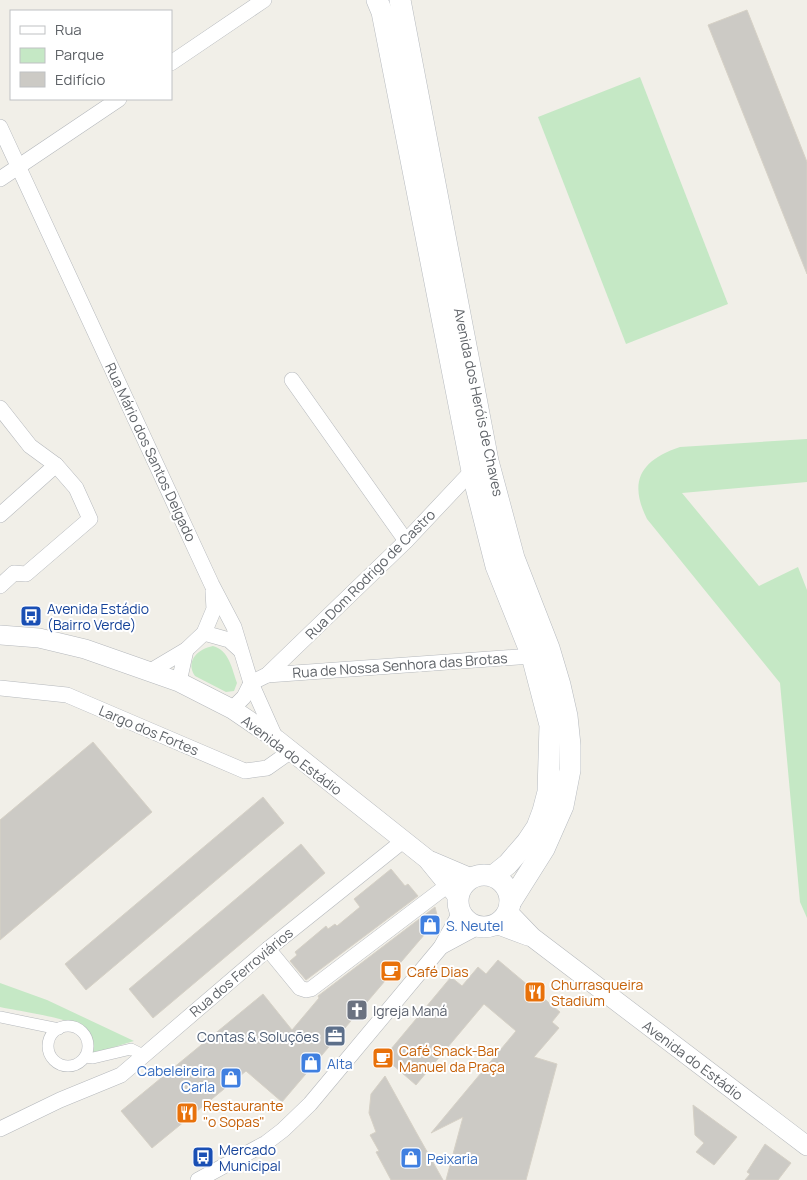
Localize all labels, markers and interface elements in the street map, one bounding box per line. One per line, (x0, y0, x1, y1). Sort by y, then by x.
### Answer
legend (10, 10, 172, 100)
text: Rua (55, 19, 82, 40)
text: Parque (55, 44, 104, 65)
text: Edifício (55, 69, 106, 90)
street label: Avenida dos Heróis de Chaves (450, 306, 508, 498)
street label: Rua Mário dos Santos Delgado (101, 360, 201, 544)
street label: Rua Dom Rodrigo de Castro (301, 505, 439, 643)
place label: Avenida Estádio (Bairro Verde) (47, 599, 149, 634)
bus stop icon: Avenida Estádio (Bairro Verde) (19, 604, 43, 628)
street label: Rua de Nossa Senhora das Brotas (292, 648, 508, 682)
street label: Largo dos Fortes (96, 700, 202, 760)
street label: Avenida do Estádio (238, 711, 346, 799)
shop icon: S. Neutel (418, 913, 442, 937)
place label: S. Neutel (446, 916, 504, 935)
street label: Rua dos Ferroviários (185, 923, 297, 1021)
cafe icon: Café Dias (379, 959, 403, 983)
place label: Café Dias (407, 962, 469, 981)
place label: Churrasqueira Stadium (551, 975, 643, 1010)
restaurant icon: Churrasqueira Stadium (523, 980, 547, 1004)
church icon: Igreja Maná (345, 998, 369, 1022)
place label: Igreja Maná (373, 1001, 447, 1020)
street label: Avenida do Estádio (639, 1016, 747, 1104)
office icon: Contas & Soluções (323, 1024, 347, 1048)
place label: Contas & Soluções (197, 1027, 319, 1046)
place label: Café Snack-Bar Manuel da Praça (399, 1041, 505, 1076)
cafe icon: Café Snack-Bar Manuel da Praça (371, 1046, 395, 1070)
shop icon: Alta (299, 1051, 323, 1075)
place label: Alta (327, 1054, 353, 1073)
place label: Cabeleireira Carla (137, 1061, 215, 1096)
shop icon: Cabeleireira Carla (219, 1066, 243, 1090)
place label: Restaurante "o Sopas" (203, 1096, 283, 1131)
restaurant icon: Restaurante "o Sopas" (175, 1101, 199, 1125)
place label: Mercado Municipal (219, 1140, 281, 1175)
bus stop icon: Mercado Municipal (191, 1145, 215, 1169)
shop icon: Peixaria (399, 1146, 423, 1170)
place label: Peixaria (427, 1149, 478, 1168)

